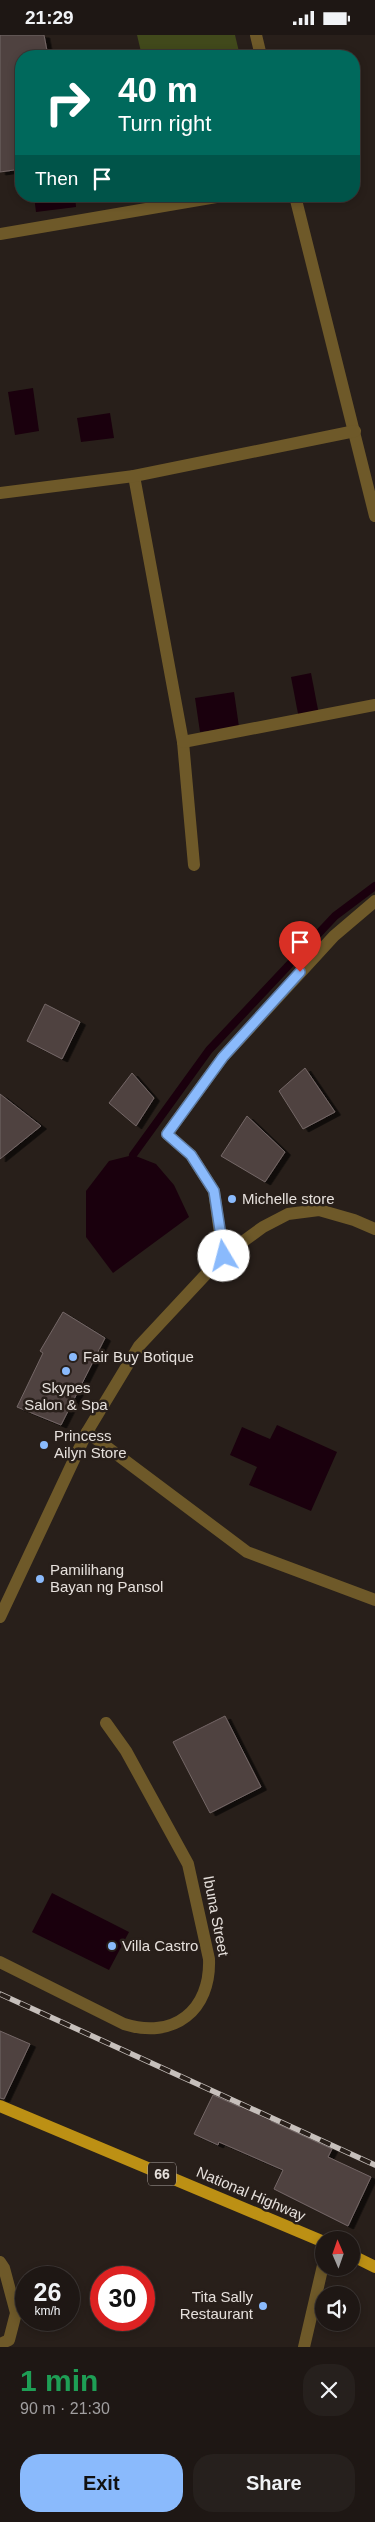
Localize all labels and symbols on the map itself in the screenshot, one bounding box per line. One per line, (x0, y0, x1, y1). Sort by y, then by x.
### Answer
pin (279, 921, 321, 972)
place label: Michelle store (242, 1190, 335, 1207)
marker: Michelle store (226, 1193, 238, 1205)
position arrow (197, 1229, 249, 1281)
place label: Fair Buy Botique (83, 1348, 194, 1365)
marker: Fair Buy Botique (67, 1351, 79, 1363)
marker: Skypes Salon & Spa (60, 1365, 72, 1377)
place label: Skypes Salon & Spa (24, 1379, 108, 1413)
place label: Princess Ailyn Store (54, 1427, 127, 1461)
marker: Princess Ailyn Store (38, 1439, 50, 1451)
place label: Pamilihang Bayan ng Pansol (50, 1561, 163, 1595)
marker: Pamilihang Bayan ng Pansol (34, 1573, 46, 1585)
street label: Ibuna Street (200, 1874, 233, 1958)
place label: Villa Castro (122, 1937, 198, 1954)
marker: Villa Castro (106, 1940, 118, 1952)
road number: 66 (148, 2163, 176, 2185)
street label: National Highway (194, 2163, 309, 2224)
north arrow (315, 2231, 360, 2276)
speed limit sign: 30 (90, 2266, 155, 2331)
place label: Tita Sally Restaurant (180, 2288, 254, 2322)
marker: Tita Sally Restaurant (257, 2300, 269, 2312)

